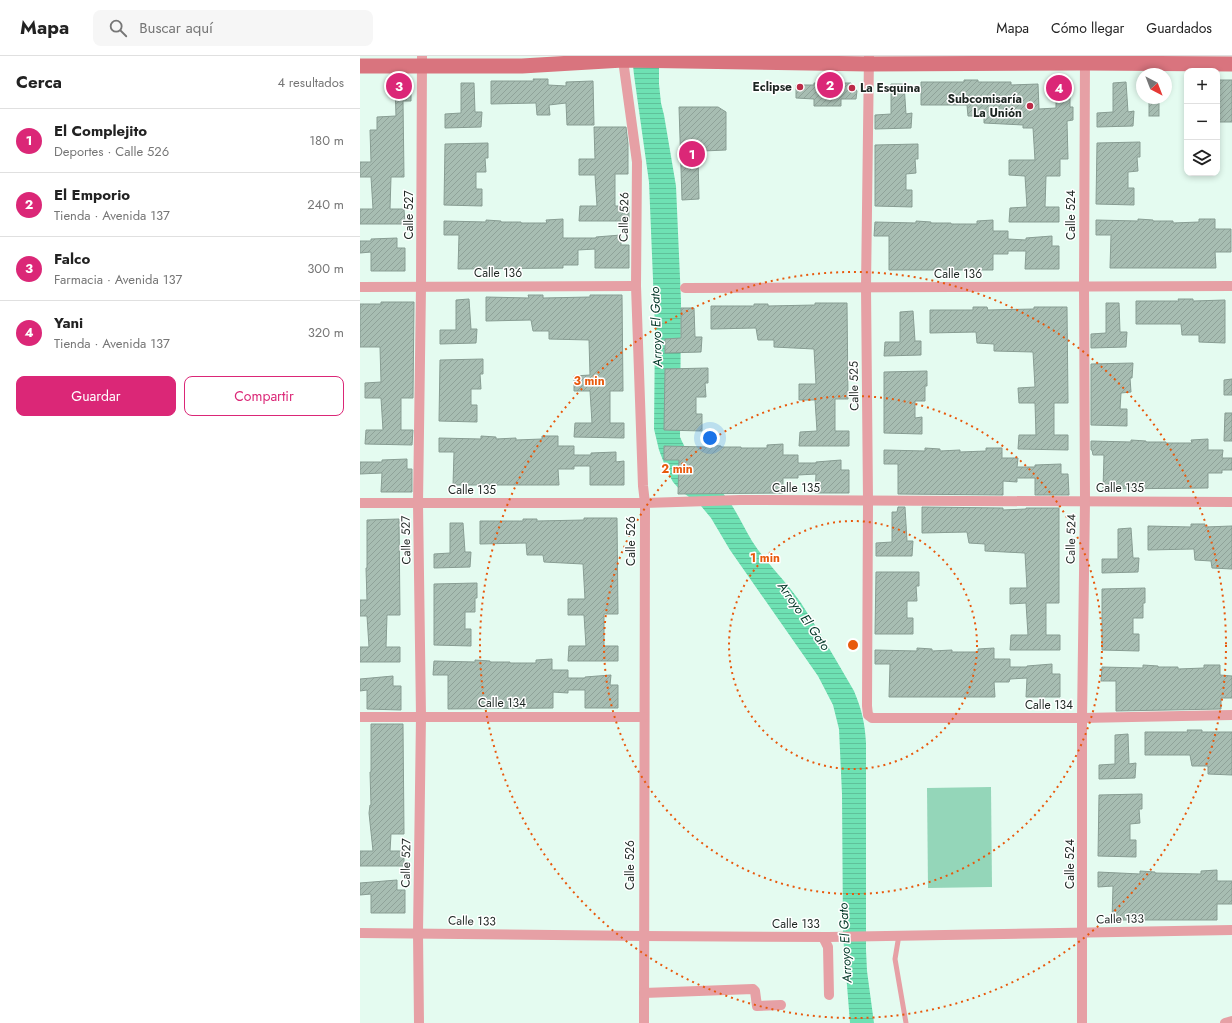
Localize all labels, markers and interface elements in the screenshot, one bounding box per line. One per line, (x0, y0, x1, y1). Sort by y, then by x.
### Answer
search box (93, 10, 373, 46)
text: Mapa (20, 14, 69, 41)
icon: search (107, 17, 129, 39)
text: Buscar aquí (139, 17, 213, 39)
text: Mapa (996, 18, 1029, 38)
text: Cómo llegar (1051, 18, 1124, 38)
text: Guardados (1146, 18, 1212, 38)
north arrow (1136, 68, 1172, 104)
map controls (1184, 68, 1220, 176)
button: + (1184, 68, 1220, 104)
text: Cerca (16, 70, 62, 94)
pin: 2 (817, 70, 843, 100)
pin: 3 (386, 71, 412, 101)
text: 4 resultados (277, 73, 344, 92)
pin: 4 (1046, 73, 1072, 103)
place label: Eclipse (753, 78, 792, 96)
place label: La Esquina (860, 79, 920, 97)
marker: Eclipse (795, 82, 805, 92)
marker: La Esquina (847, 83, 857, 93)
place label: Subcomisaría La Unión (947, 90, 1022, 122)
marker: Subcomisaría La Unión (1025, 101, 1035, 111)
button: − (1184, 104, 1220, 140)
text: El Complejito (54, 120, 147, 142)
text: 1 (26, 131, 32, 150)
text: 180 m (309, 131, 344, 150)
pin: 1 (679, 139, 705, 169)
button: layers (1184, 140, 1220, 176)
text: Deportes · Calle 526 (54, 142, 169, 161)
text: El Emporio (54, 184, 130, 206)
street label: Calle 527 (400, 190, 418, 240)
street label: Calle 524 (1062, 190, 1080, 240)
street label: Calle 526 (615, 192, 633, 242)
text: 2 (25, 195, 33, 214)
text: 240 m (307, 195, 344, 214)
text: Tienda · Avenida 137 (54, 206, 170, 225)
text: Falco (54, 248, 90, 270)
text: 3 (25, 259, 33, 278)
text: 300 m (307, 259, 344, 278)
street label: Calle 136 (474, 264, 522, 282)
street label: Calle 136 (934, 265, 982, 283)
text: Farmacia · Avenida 137 (54, 270, 182, 289)
water label: Arroyo El Gato (645, 286, 667, 368)
text: Yani (54, 312, 83, 334)
text: 4 (24, 323, 34, 342)
text: 320 m (308, 323, 344, 342)
text: Tienda · Avenida 137 (54, 334, 170, 353)
street label: Calle 525 (845, 361, 863, 411)
text: 3 min (573, 372, 605, 390)
button: Guardar (16, 376, 176, 416)
button: Compartir (184, 376, 344, 416)
your location (700, 428, 720, 448)
text: 2 min (661, 460, 693, 478)
street label: Calle 135 (772, 479, 820, 497)
street label: Calle 135 (1096, 479, 1144, 497)
street label: Calle 135 (448, 481, 496, 499)
street label: Calle 524 (1062, 514, 1080, 564)
street label: Calle 527 (397, 515, 415, 565)
street label: Calle 526 (622, 516, 640, 566)
text: 1 min (750, 549, 780, 567)
water label: Arroyo El Gato (773, 577, 835, 654)
centre of rings (846, 638, 860, 652)
street label: Calle 134 (478, 694, 526, 712)
street label: Calle 134 (1025, 696, 1073, 714)
street label: Calle 527 (397, 838, 415, 888)
street label: Calle 524 (1061, 839, 1079, 889)
street label: Calle 526 (621, 840, 639, 890)
water label: Arroyo El Gato (833, 902, 857, 985)
street label: Calle 133 (1096, 910, 1144, 928)
street label: Calle 133 (448, 912, 496, 930)
street label: Calle 133 (772, 915, 820, 933)

